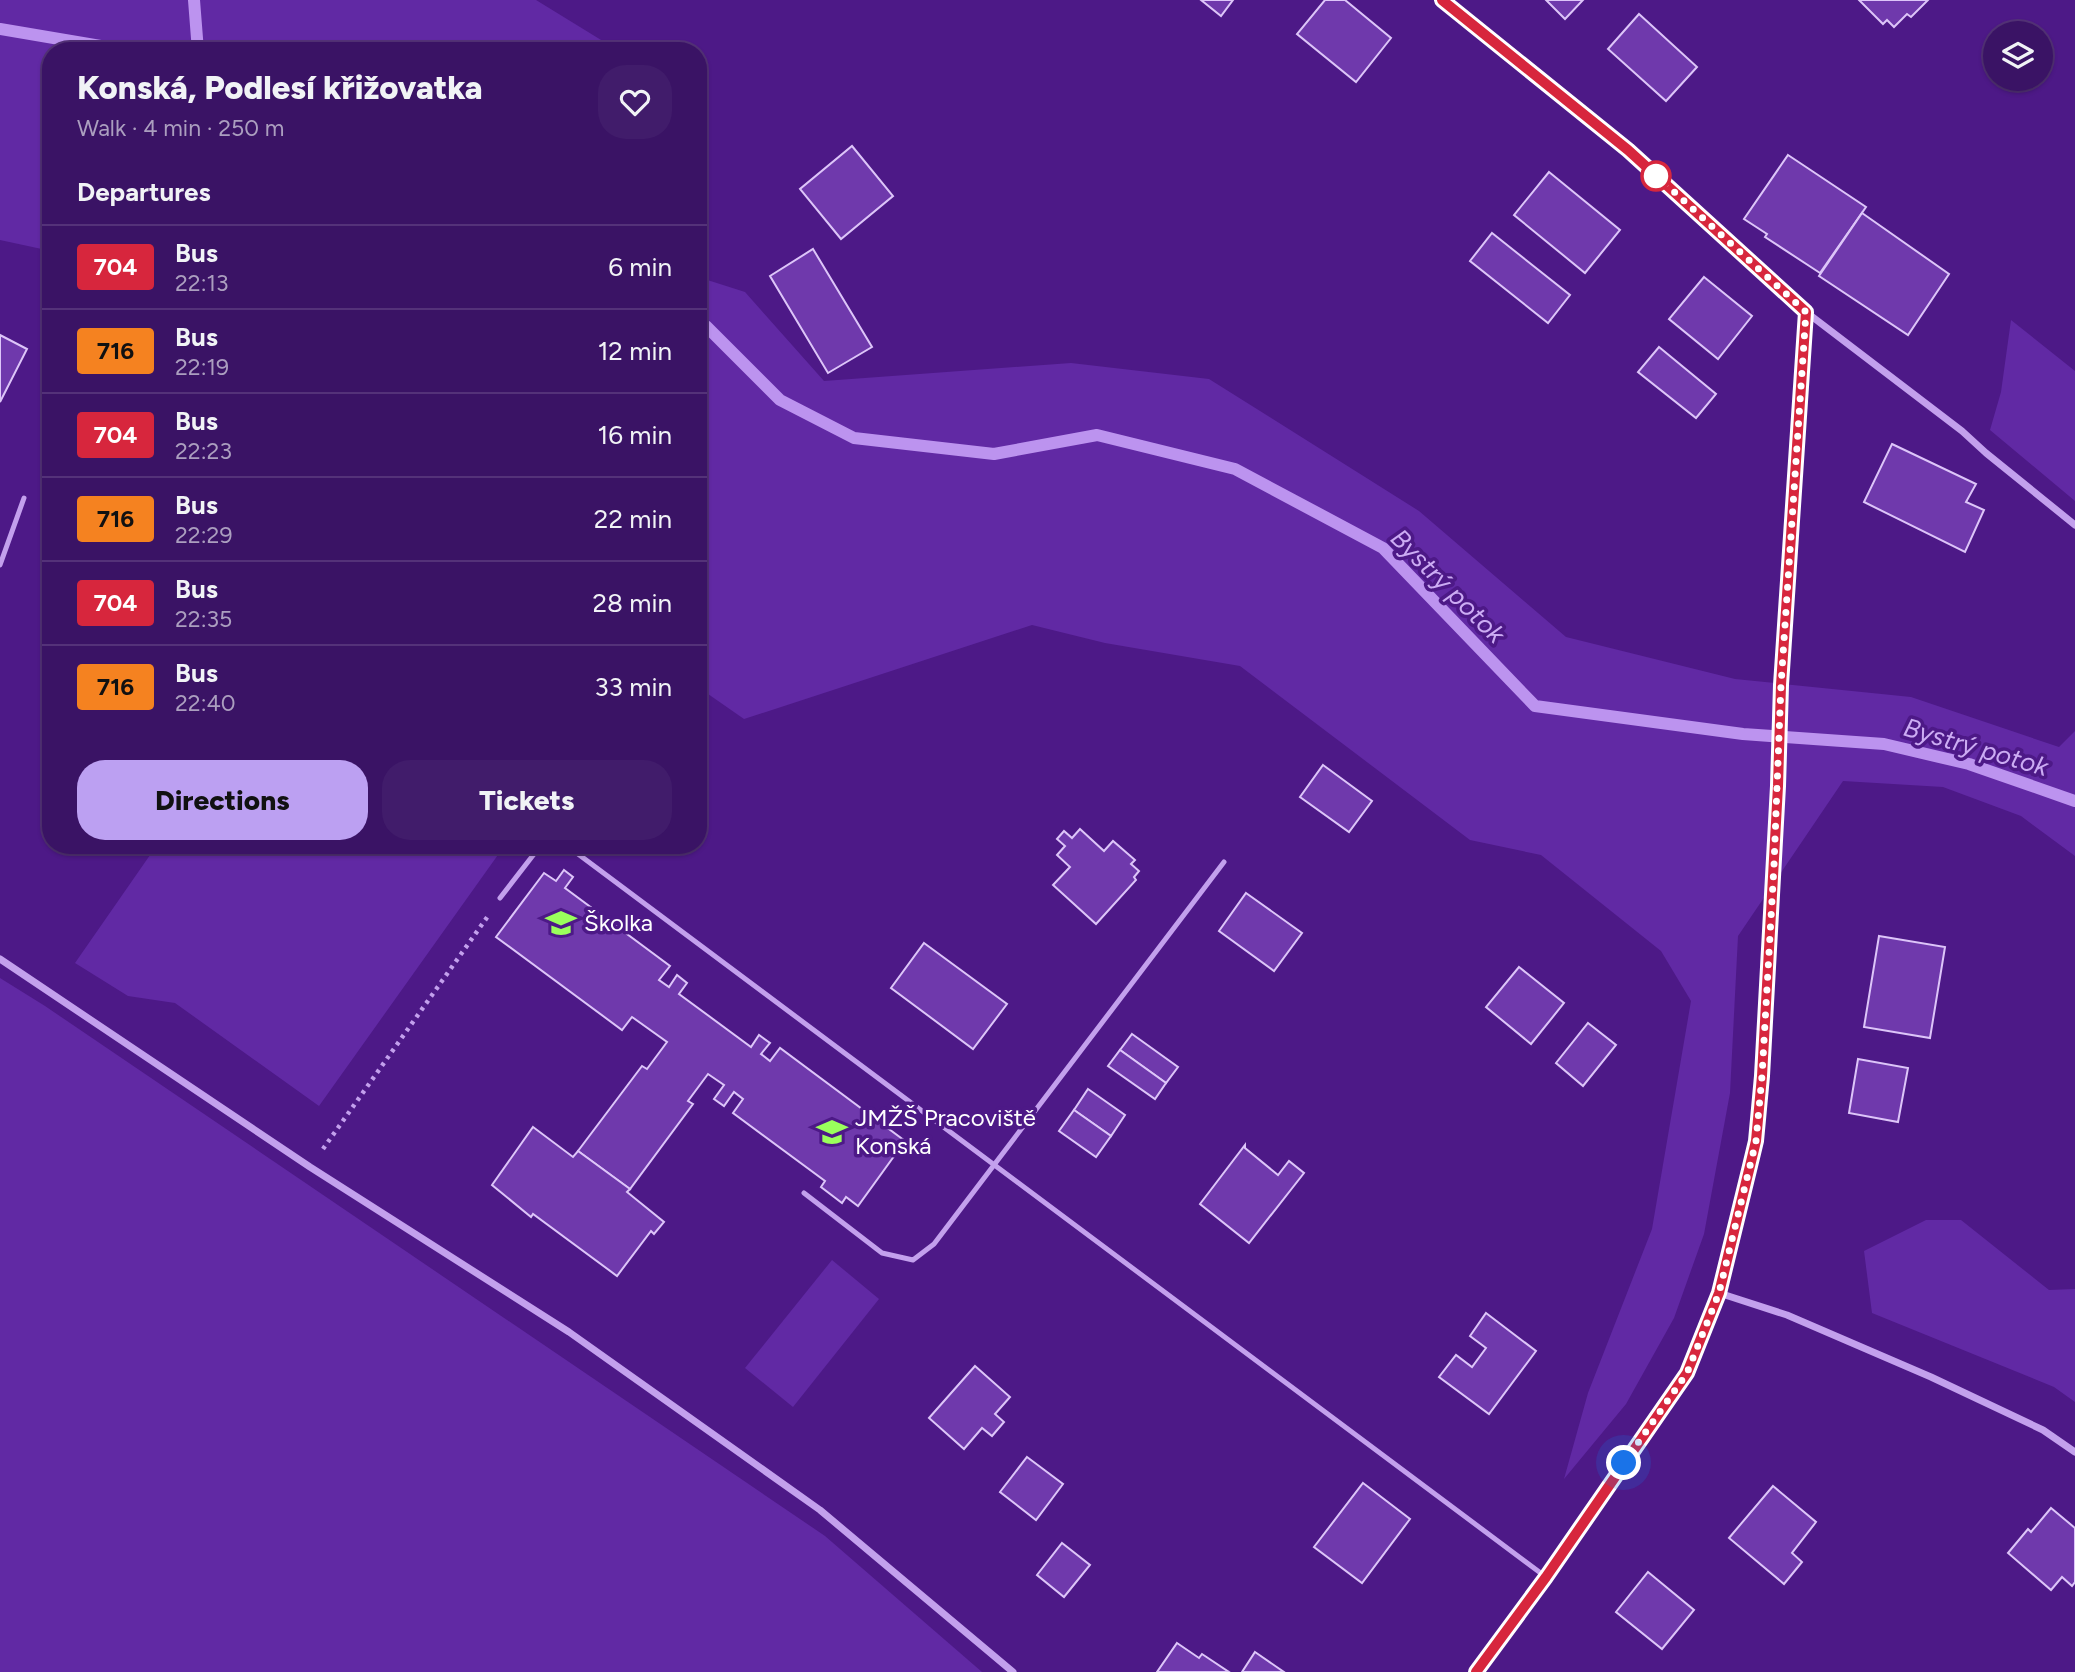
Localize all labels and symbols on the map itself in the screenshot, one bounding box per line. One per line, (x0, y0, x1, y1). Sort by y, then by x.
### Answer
unlabelled marker (1641, 161, 1671, 191)
water label: Bystrý potok (1384, 522, 1513, 651)
water label: Bystrý potok (1900, 711, 2053, 783)
school or university icon: Školka (544, 906, 578, 940)
place label: Školka (584, 908, 653, 937)
place label: JMŽŠ Pracoviště Konská (855, 1103, 1036, 1160)
school or university icon: JMŽŠ Pracoviště Konská (815, 1115, 849, 1149)
your location (1606, 1445, 1641, 1480)

